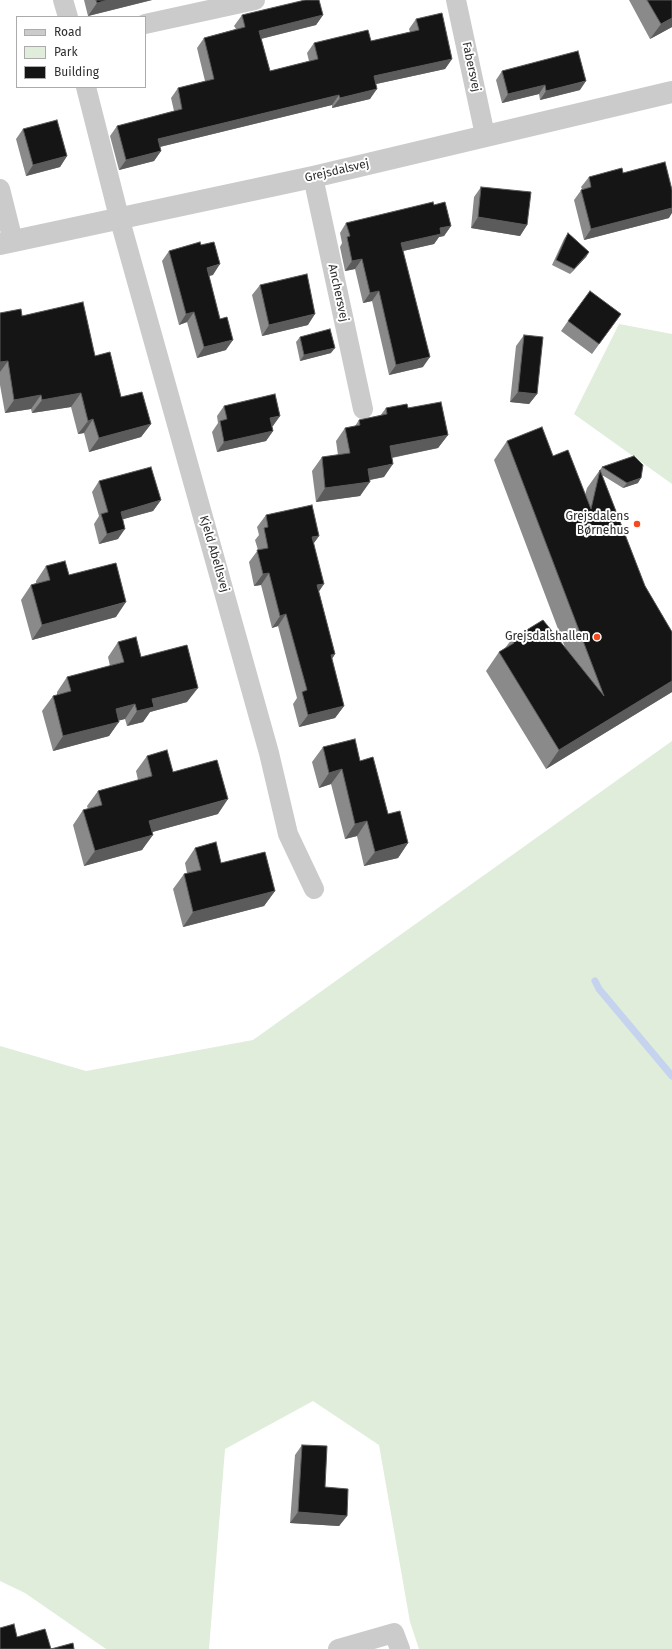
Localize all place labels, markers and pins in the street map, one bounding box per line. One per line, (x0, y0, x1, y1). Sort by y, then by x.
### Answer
place label: Grejsdalens Børnehus (565, 510, 629, 538)
marker: Grejsdalens Børnehus (632, 519, 642, 529)
place label: Grejsdalshallen (505, 630, 589, 644)
marker: Grejsdalshallen (592, 632, 602, 642)

